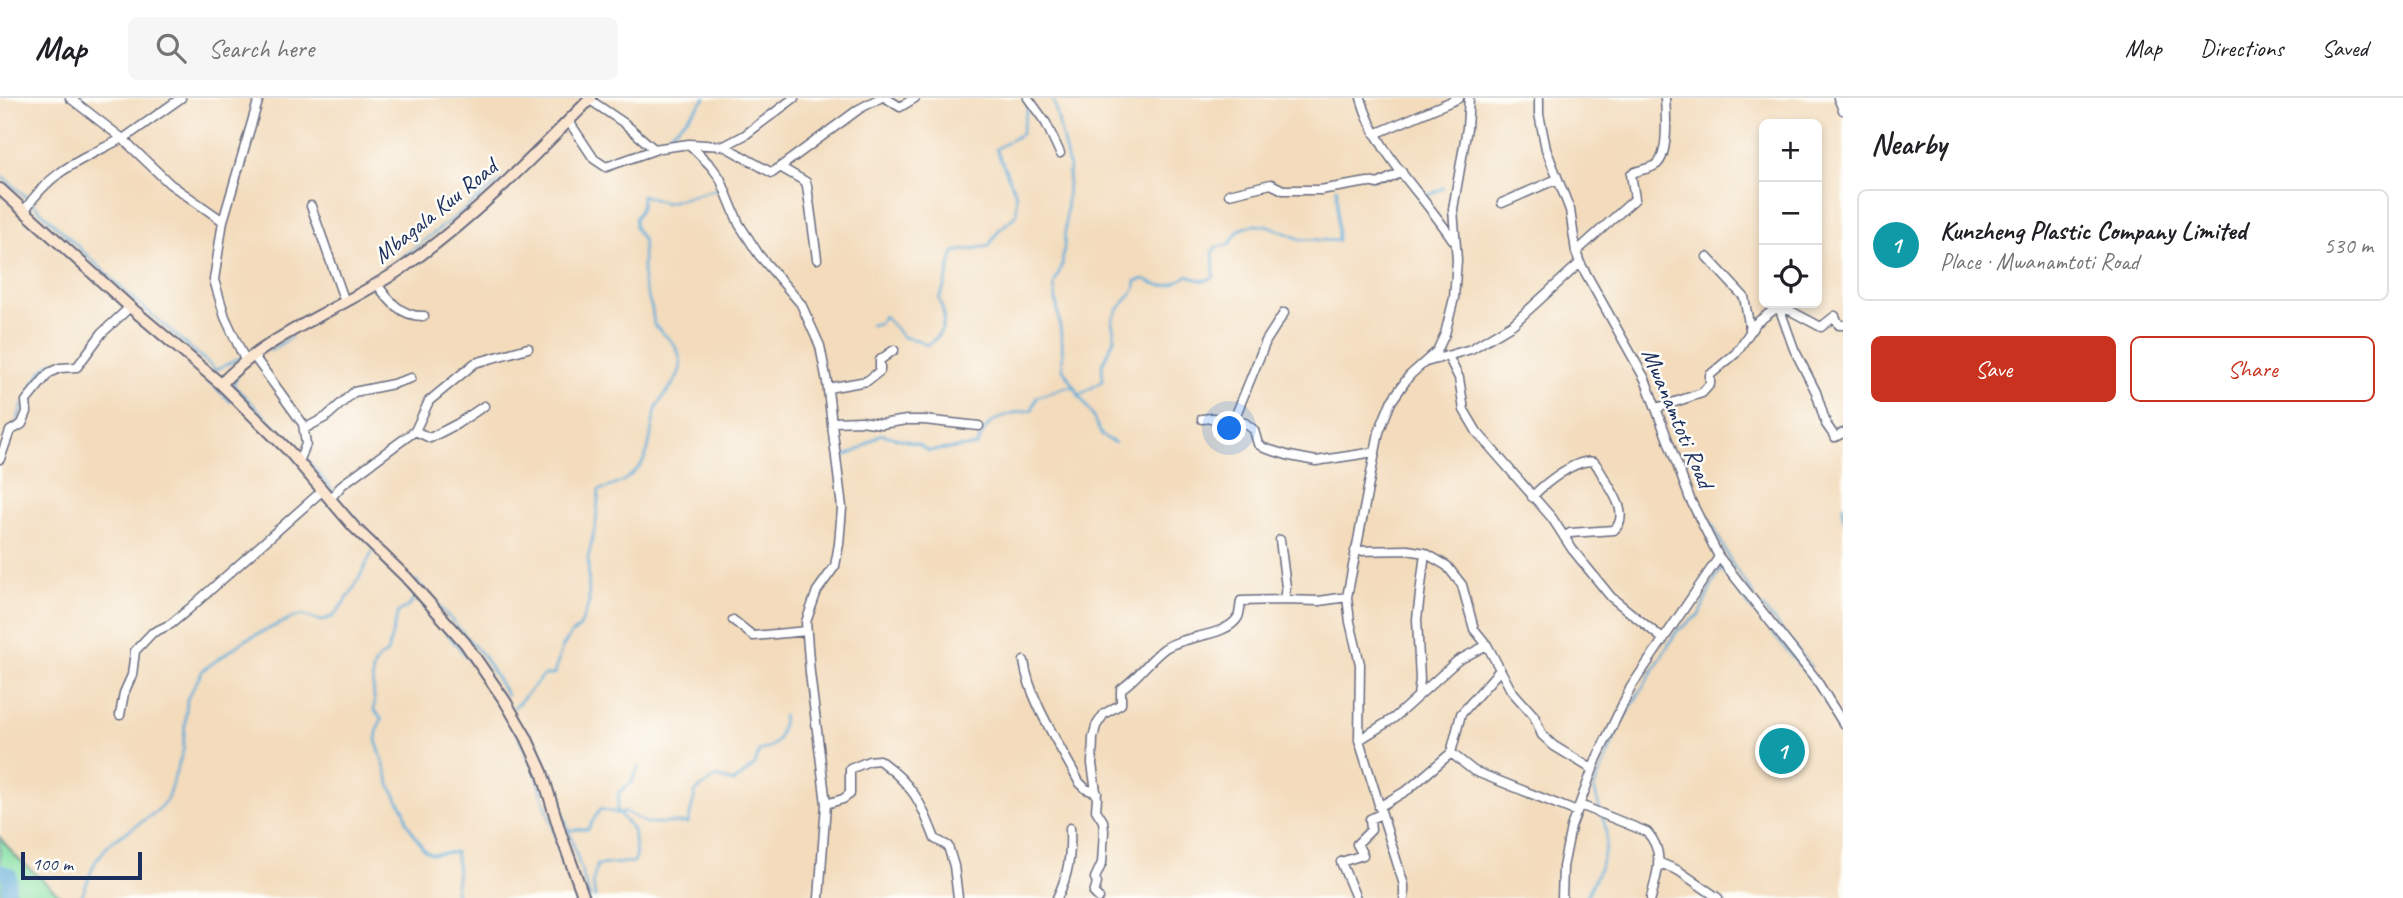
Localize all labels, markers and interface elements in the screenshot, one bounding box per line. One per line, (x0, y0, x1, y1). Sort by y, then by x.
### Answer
search box (128, 17, 618, 80)
text: Map (35, 27, 86, 69)
icon: search (152, 29, 190, 67)
text: Search here (208, 32, 314, 65)
text: Map (2125, 33, 2162, 63)
text: Directions (2200, 33, 2283, 63)
text: Saved (2321, 33, 2368, 63)
map controls (1759, 119, 1822, 308)
button: + (1759, 119, 1822, 182)
text: Nearby (1871, 125, 1947, 163)
street label: Mbagala Kuu Road (367, 150, 506, 270)
button: − (1759, 182, 1822, 245)
text: Kunzheng Plastic Company Limited (1940, 214, 2246, 247)
text: 1 (1891, 231, 1901, 260)
text: 530 m (2324, 231, 2373, 260)
button: locate (1759, 245, 1822, 308)
text: Place · Mwanamtoti Road (1940, 247, 2139, 276)
button: Save (1871, 336, 2116, 402)
button: Share (2130, 336, 2375, 402)
street label: Mwanamtoti Road (1635, 344, 1722, 496)
your location (1212, 411, 1246, 445)
pin: 1 (1759, 725, 1805, 777)
scale bar (21, 849, 142, 881)
text: 100 m (32, 852, 73, 876)

